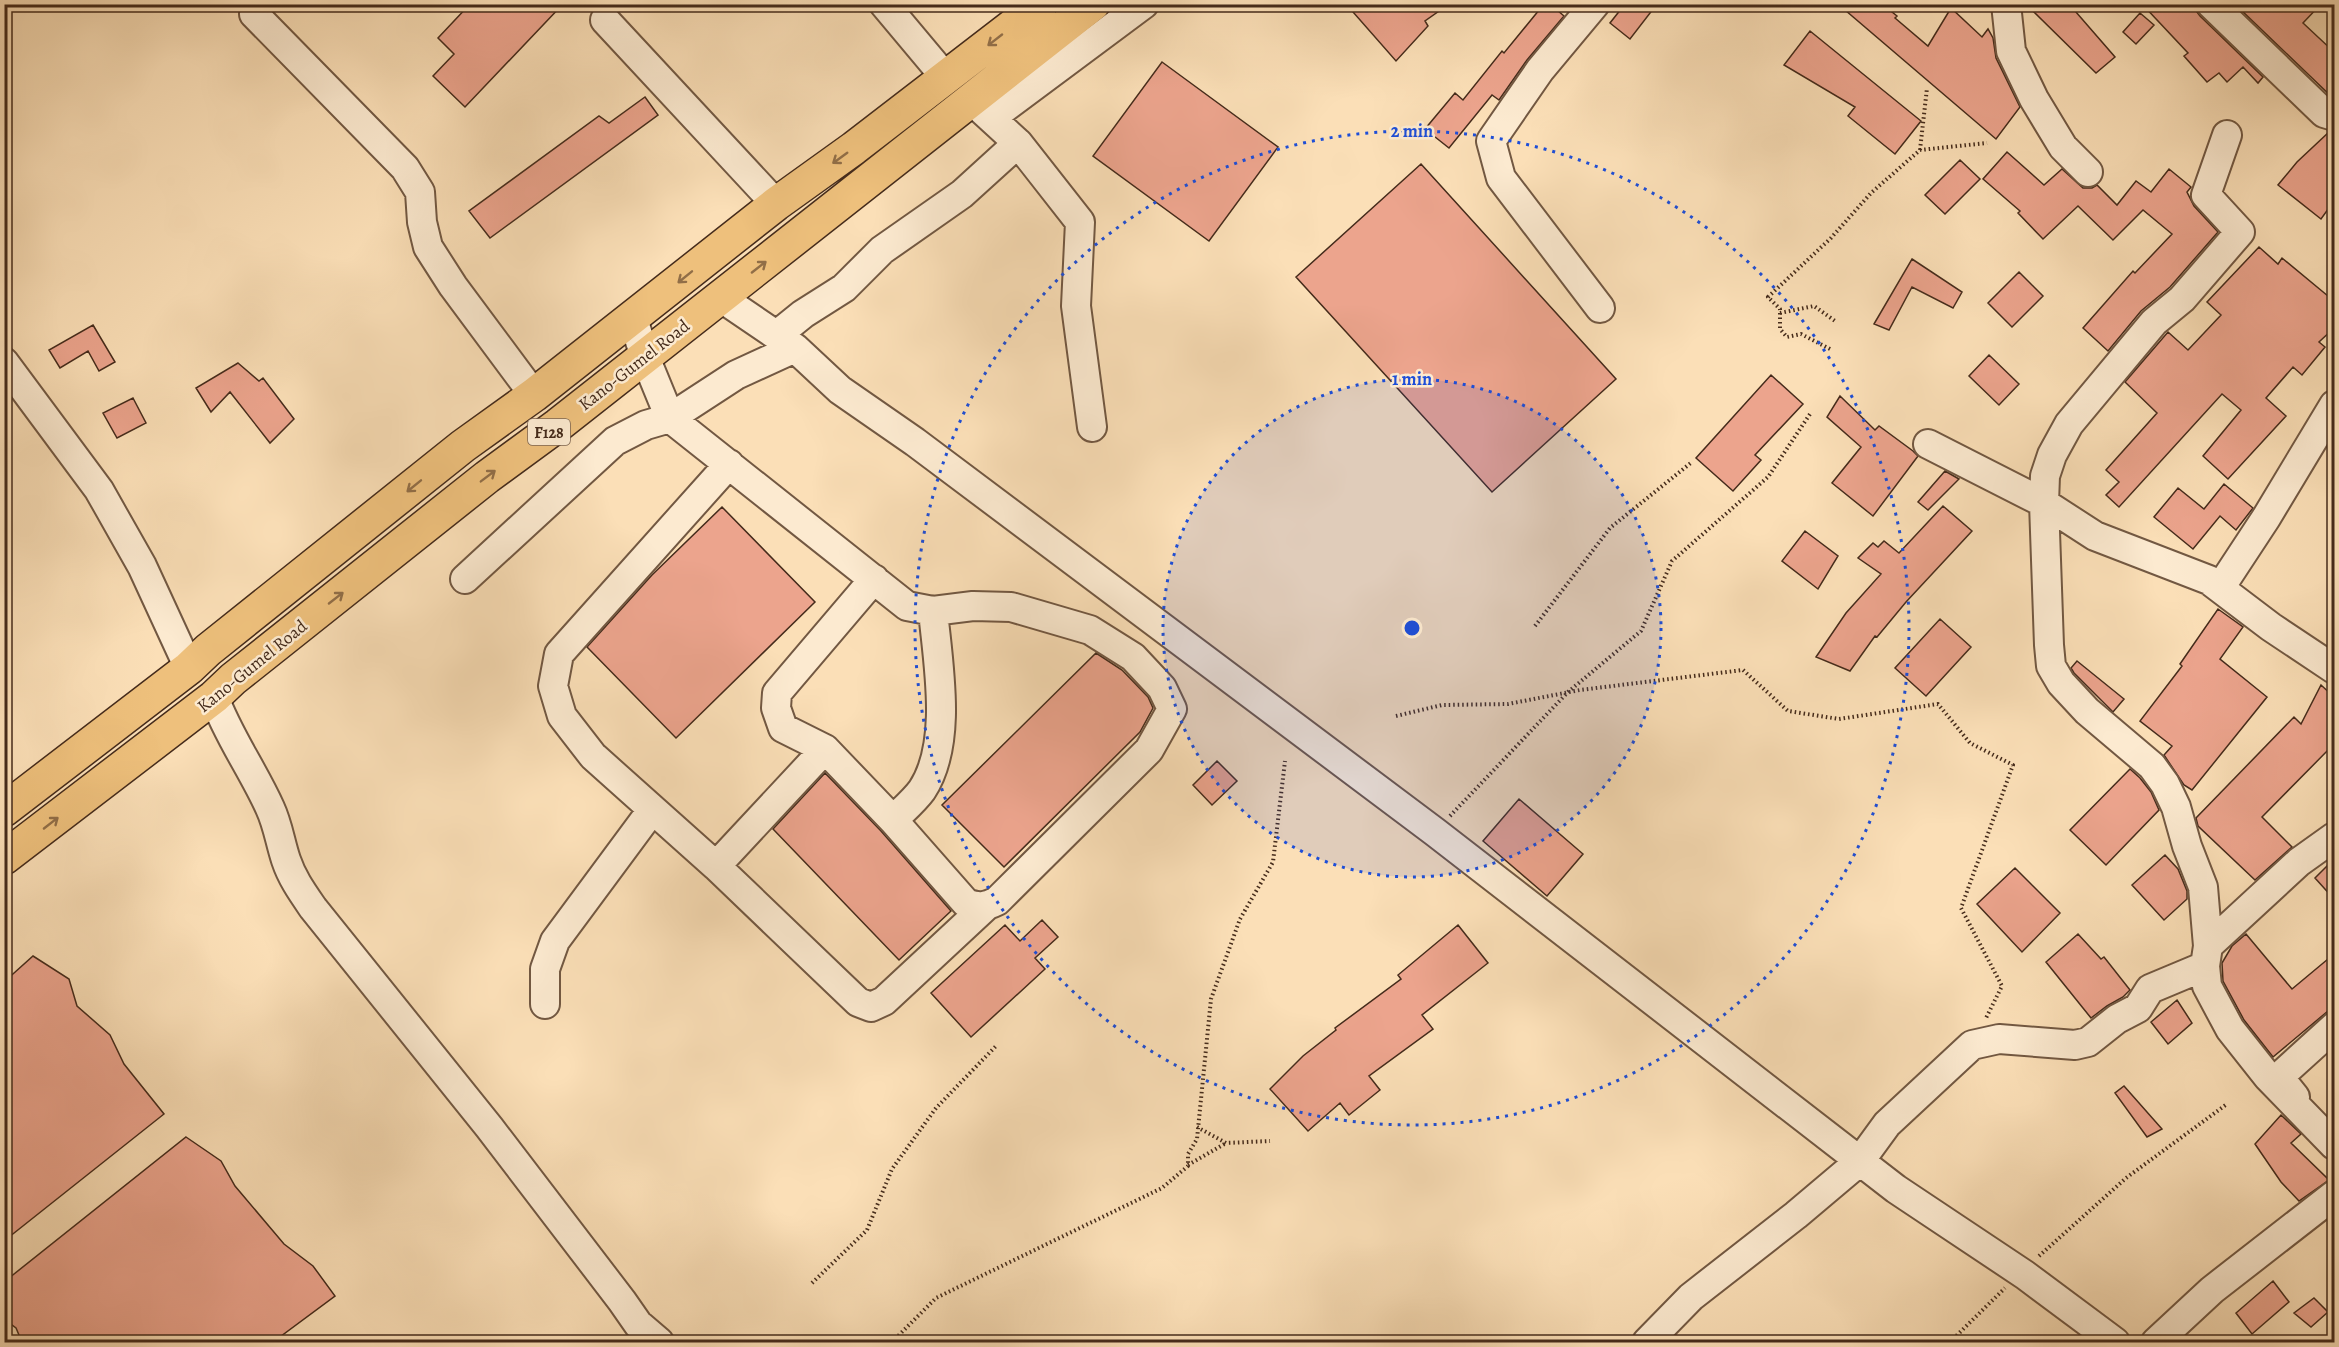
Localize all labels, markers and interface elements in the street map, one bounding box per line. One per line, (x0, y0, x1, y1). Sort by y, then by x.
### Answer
one-way arrow (987, 34, 1003, 47)
text: 2 min (1391, 119, 1433, 143)
one-way arrow (832, 152, 848, 165)
one-way arrow (750, 260, 766, 273)
one-way arrow (677, 270, 693, 283)
street label: Kano-Gumel Road (573, 314, 695, 416)
text: 1 min (1392, 367, 1432, 391)
road number: F128 (528, 419, 570, 445)
one-way arrow (480, 470, 496, 483)
one-way arrow (407, 479, 423, 492)
one-way arrow (328, 592, 344, 605)
street label: Kano-Gumel Road (192, 614, 312, 718)
centre of rings (1402, 618, 1422, 638)
one-way arrow (43, 816, 59, 829)

